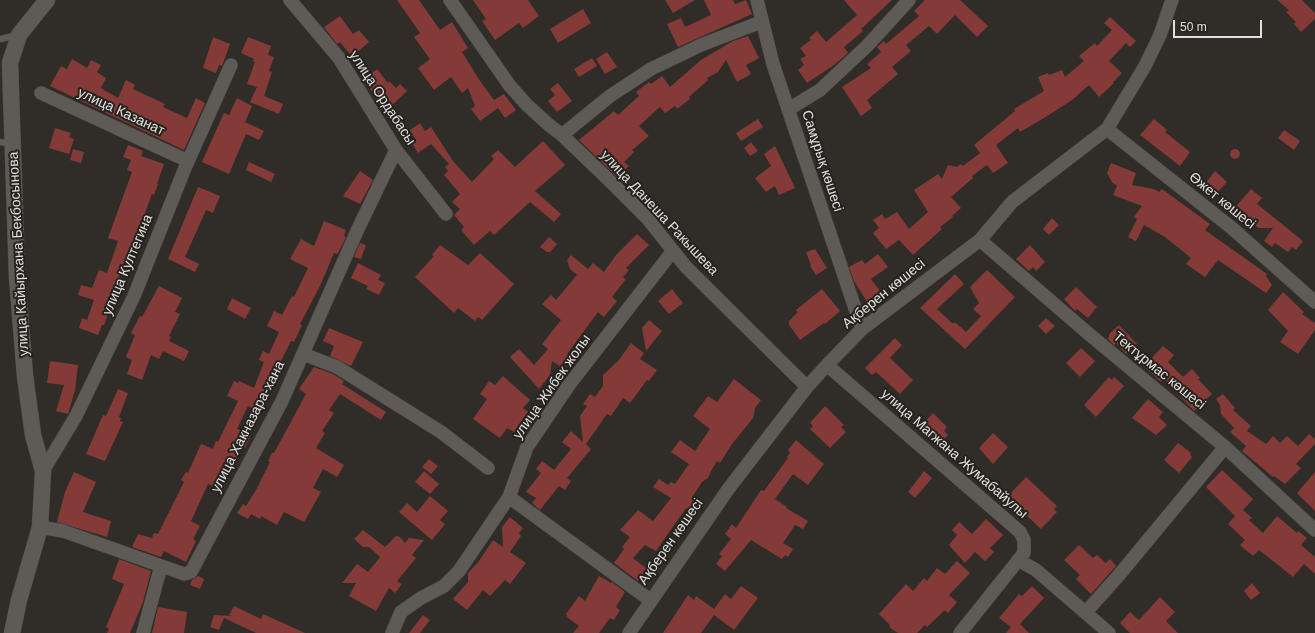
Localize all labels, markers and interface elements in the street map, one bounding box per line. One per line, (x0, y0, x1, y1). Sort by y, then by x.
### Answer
scale bar (1175, 12, 1264, 38)
text: 50 m (1180, 20, 1207, 34)
street label: улица Ордабасы (345, 48, 419, 148)
street label: улица Казанат (75, 85, 167, 139)
street label: Самұрық көшесі (798, 108, 846, 214)
street label: улица Данеша Ракышева (597, 147, 721, 279)
street label: улица Кайырхана Бекбосынова (5, 151, 33, 357)
street label: Өжет көшесі (1185, 169, 1259, 233)
street label: улица Култегина (99, 212, 157, 318)
street label: Ақберен көшесі (839, 256, 929, 332)
street label: Тектұрмас көшесі (1109, 328, 1209, 414)
street label: улица Жибек жолы (510, 331, 594, 443)
street label: улица Хакназара-хана (207, 358, 289, 496)
street label: улица Магжана Жумабайулы (877, 386, 1031, 522)
street label: Ақберен көшесі (635, 496, 707, 588)

